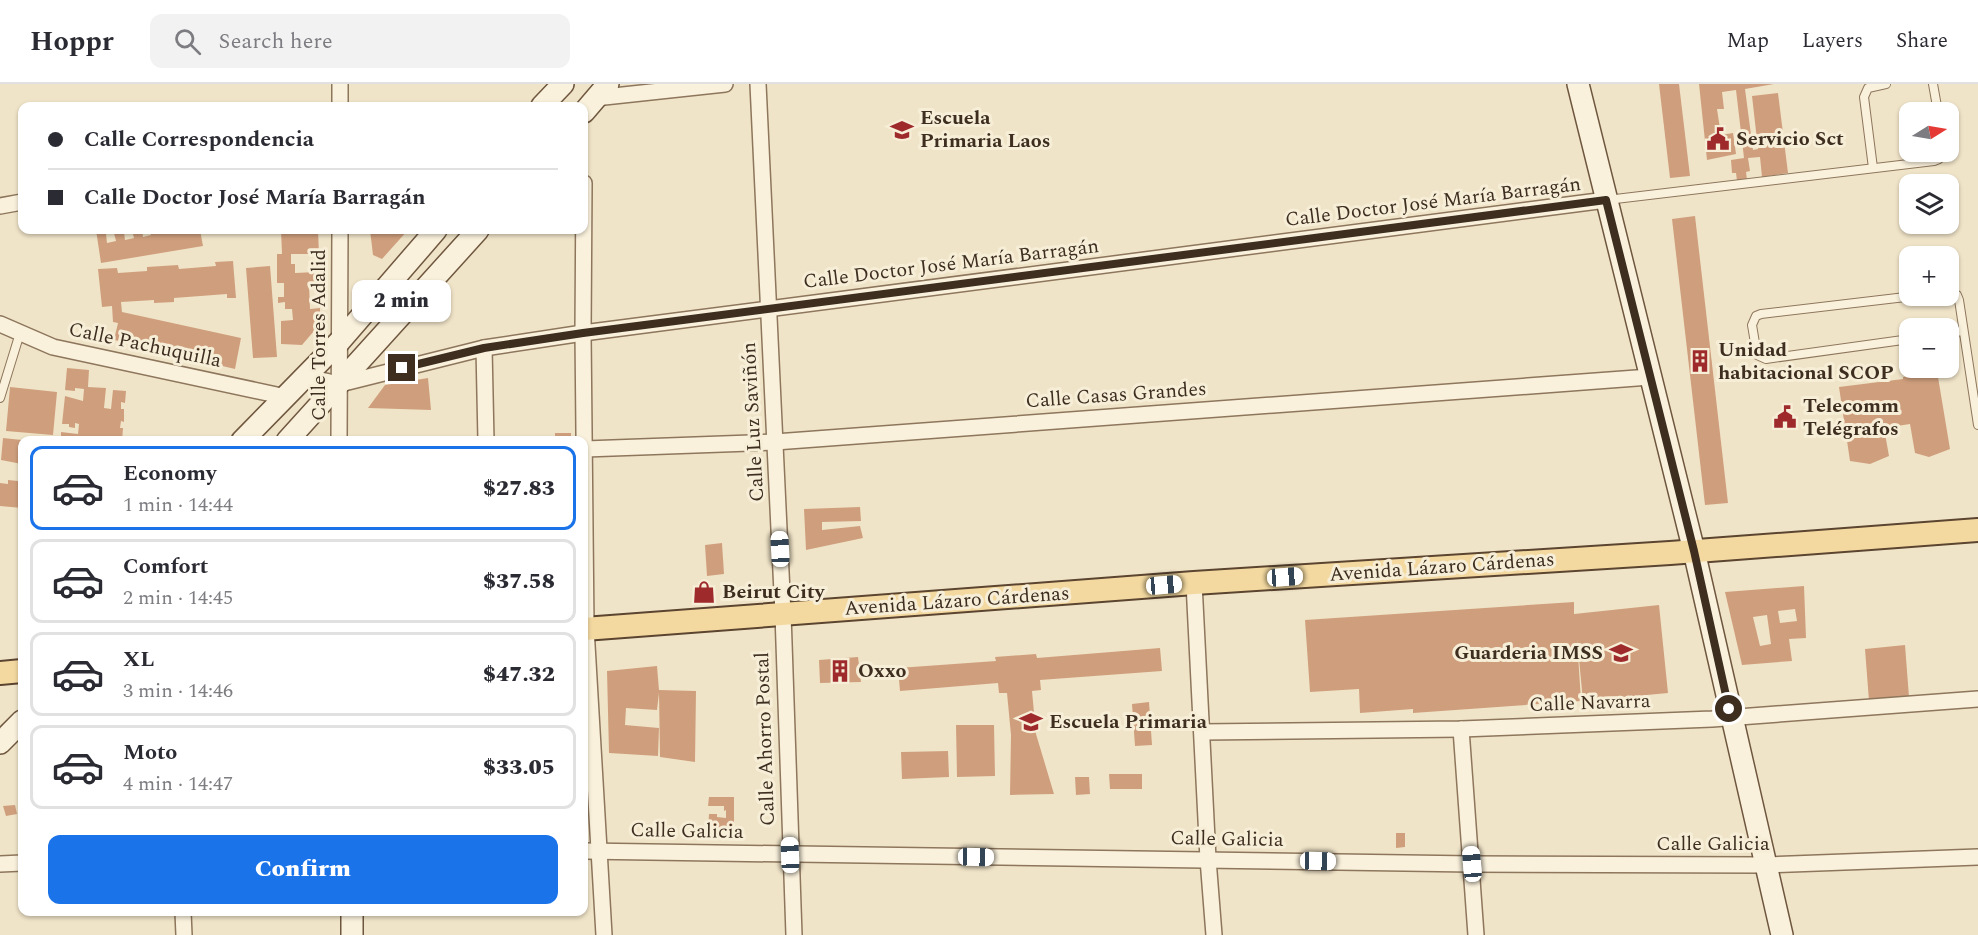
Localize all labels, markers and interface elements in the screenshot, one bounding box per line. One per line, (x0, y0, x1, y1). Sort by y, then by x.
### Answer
search box (150, 14, 570, 68)
text: Hoppr (30, 20, 114, 63)
icon: search (171, 25, 204, 58)
text: Search here (219, 25, 333, 58)
text: Map (1727, 25, 1769, 57)
text: Layers (1802, 25, 1863, 57)
text: Share (1896, 25, 1948, 57)
north arrow (1899, 102, 1959, 162)
map controls (1899, 102, 1959, 378)
place label: Escuela Primaria Laos (920, 103, 1050, 156)
school or university icon: Escuela Primaria Laos (889, 117, 915, 143)
text: Calle Correspondencia (84, 123, 314, 156)
place label: Servicio Sct (1736, 124, 1844, 154)
public building icon: Servicio Sct (1705, 126, 1731, 152)
street label: Calle Doctor José María Barragán (1283, 169, 1583, 235)
button: layers (1899, 174, 1959, 234)
text: Calle Doctor José María Barragán (84, 181, 426, 214)
street label: Calle Doctor José María Barragán (801, 231, 1101, 297)
button: + (1899, 246, 1959, 306)
street label: Calle Torres Adalid (304, 249, 334, 421)
callout: 2 min (352, 281, 452, 323)
text: 2 min (374, 286, 429, 316)
street label: Calle Pachuquilla (66, 314, 224, 376)
button: − (1899, 318, 1959, 378)
place label: Unidad habitacional SCOP (1718, 335, 1894, 388)
street label: Calle Luz Saviñón (734, 341, 772, 503)
building icon: Unidad habitacional SCOP (1687, 348, 1713, 374)
route end (388, 354, 415, 381)
street label: Calle Casas Grandes (1024, 374, 1208, 416)
place label: Telecomm Telégrafos (1803, 391, 1899, 444)
public building icon: Telecomm Telégrafos (1772, 404, 1798, 430)
text: Economy (123, 457, 216, 490)
icon: car (51, 461, 105, 515)
text: $27.83 (483, 472, 555, 505)
text: 1 min · 14:44 (123, 490, 233, 520)
car (770, 531, 790, 567)
street label: Avenida Lázaro Cárdenas (1328, 544, 1556, 590)
text: Comfort (123, 550, 208, 583)
icon: car (51, 554, 105, 608)
text: $37.58 (483, 565, 555, 598)
car (1266, 567, 1304, 587)
car (1145, 574, 1183, 596)
place label: Beirut City (722, 577, 826, 607)
street label: Avenida Lázaro Cárdenas (843, 578, 1071, 624)
shop icon: Beirut City (691, 579, 717, 605)
text: 2 min · 14:45 (123, 583, 233, 613)
place label: Guarderia IMSS (1454, 638, 1603, 668)
school or university icon: Guarderia IMSS (1608, 640, 1634, 666)
text: XL (123, 643, 154, 676)
icon: car (51, 647, 105, 701)
street label: Calle Ahorro Postal (747, 652, 783, 826)
place label: Oxxo (858, 656, 907, 686)
text: $47.32 (483, 658, 555, 691)
building icon: Oxxo (827, 658, 853, 684)
text: 3 min · 14:46 (123, 676, 233, 706)
street label: Calle Navarra (1529, 686, 1651, 720)
route start (1715, 695, 1742, 722)
place label: Escuela Primaria (1049, 707, 1208, 737)
school or university icon: Escuela Primaria (1018, 709, 1044, 735)
text: Moto (123, 736, 177, 769)
icon: car (51, 740, 105, 794)
text: $33.05 (483, 751, 555, 784)
text: 4 min · 14:47 (123, 769, 233, 799)
street label: Calle Galicia (630, 815, 744, 847)
street label: Calle Galicia (1170, 823, 1284, 855)
street label: Calle Galicia (1656, 829, 1770, 859)
button: Confirm (48, 835, 558, 904)
car (780, 837, 800, 873)
car (1461, 845, 1483, 883)
car (958, 848, 994, 866)
car (1300, 852, 1336, 870)

